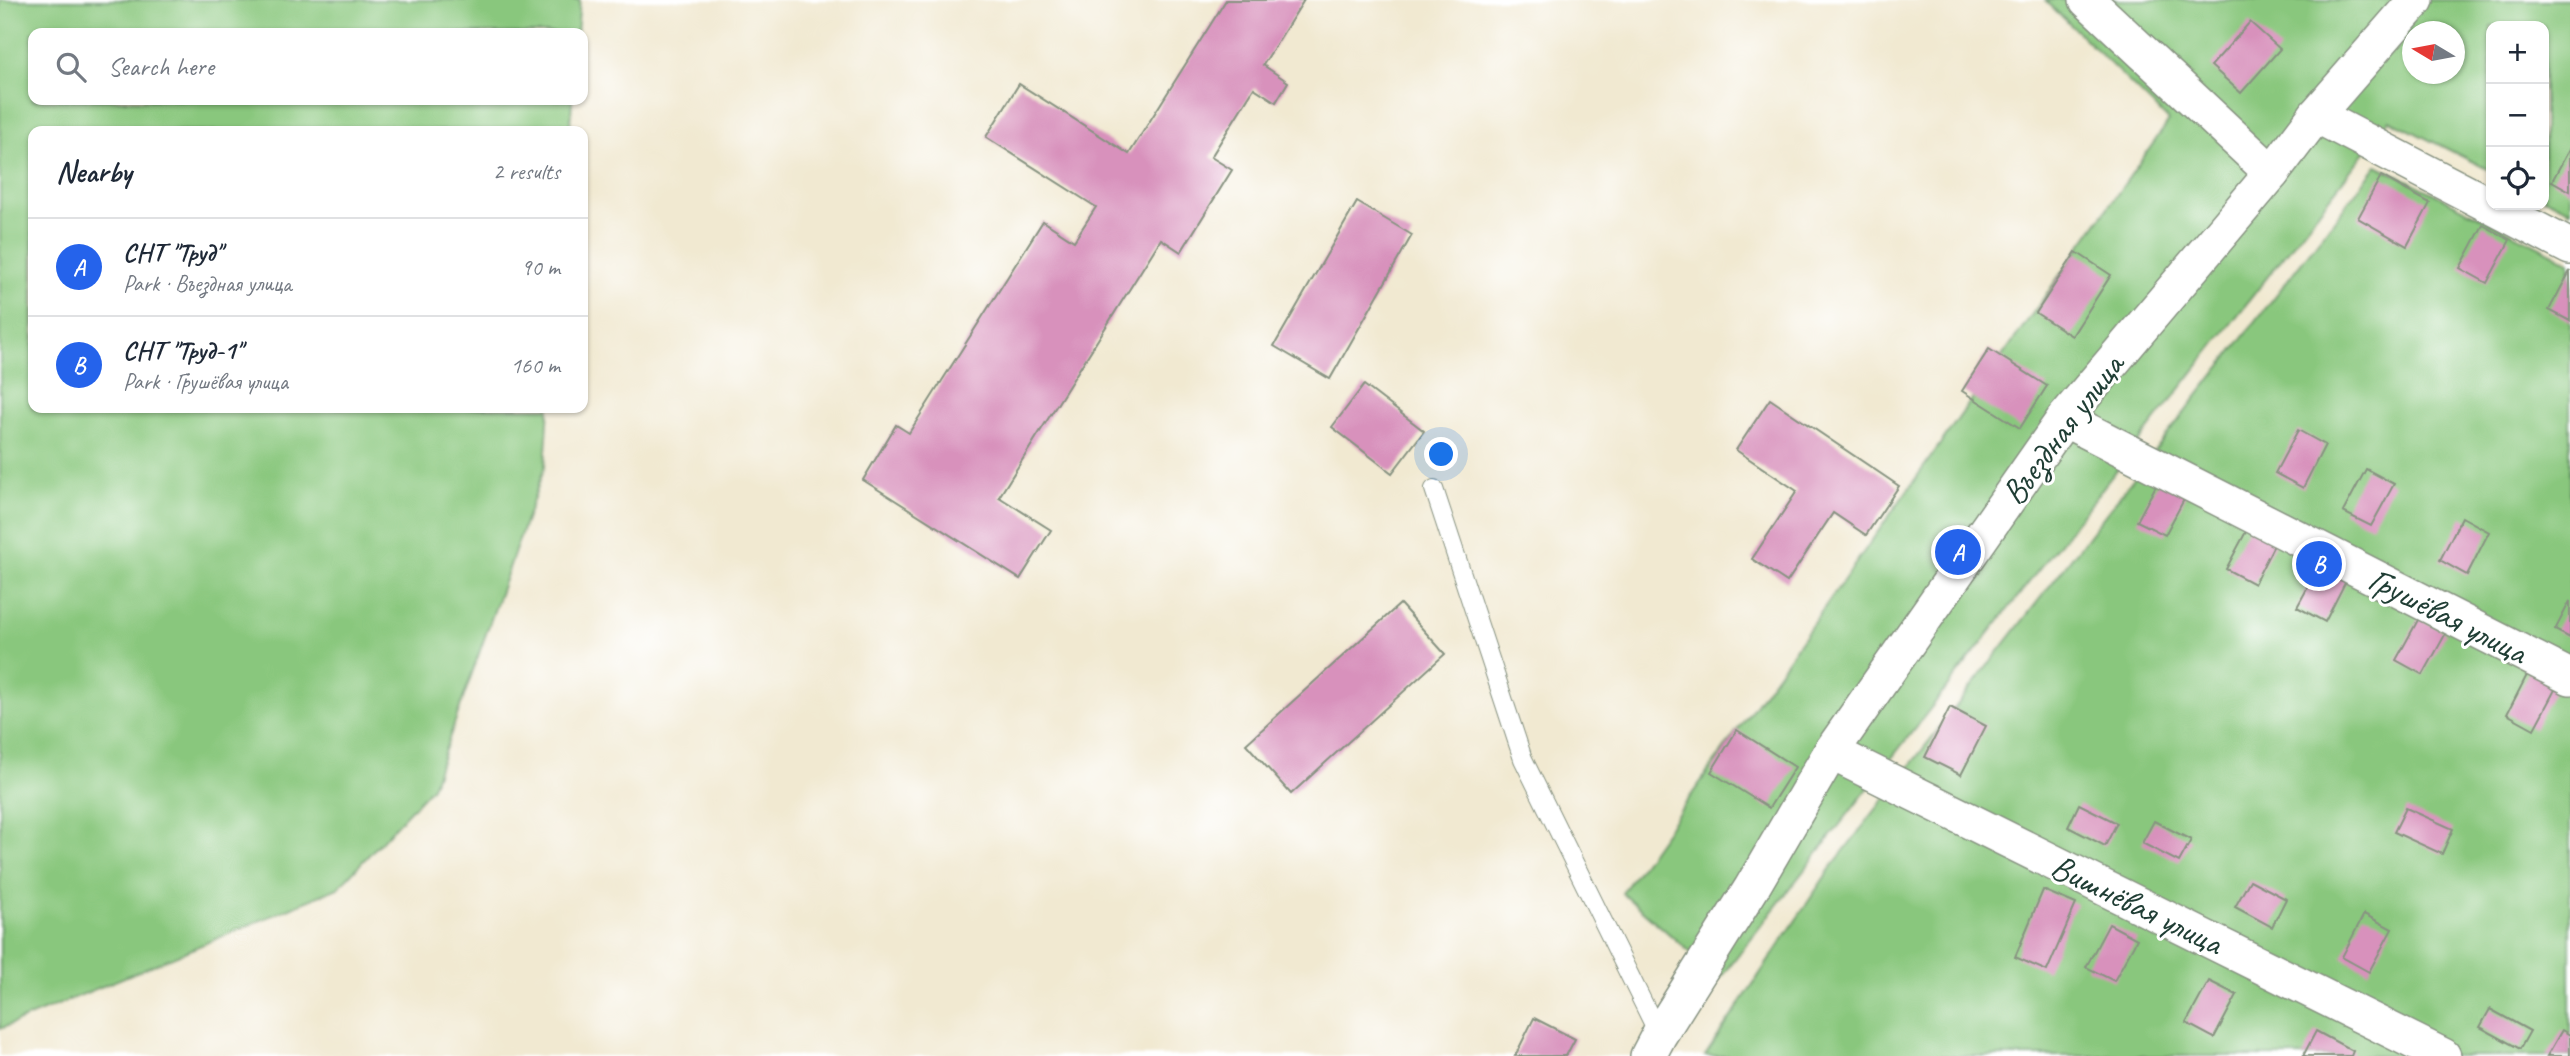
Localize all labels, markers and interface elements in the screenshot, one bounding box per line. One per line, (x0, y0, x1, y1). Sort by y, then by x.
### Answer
north arrow (2402, 21, 2465, 84)
map controls (2486, 21, 2549, 210)
button: + (2486, 21, 2549, 84)
search box (28, 28, 588, 105)
icon: search (52, 48, 90, 86)
text: Search here (108, 50, 214, 83)
button: − (2486, 84, 2549, 147)
button: locate (2486, 147, 2549, 210)
text: Nearby (56, 153, 132, 191)
text: 2 results (493, 157, 560, 186)
text: СНТ "Труд" (123, 236, 221, 269)
text: A (73, 253, 85, 282)
text: 90 m (521, 253, 560, 282)
text: Park · Въездная улица (123, 269, 292, 298)
text: СНТ "Труд-1" (123, 334, 242, 367)
street label: Въездная улица (1991, 343, 2135, 514)
text: B (73, 351, 85, 380)
text: 160 m (511, 351, 560, 380)
text: Park · Грушёвая улица (123, 367, 288, 396)
your location (1424, 437, 1458, 471)
pin: A (1935, 526, 1981, 578)
pin: B (2296, 538, 2342, 590)
street label: Грушёвая улица (2361, 556, 2536, 675)
street label: Вишнёвая улица (2044, 844, 2232, 966)

